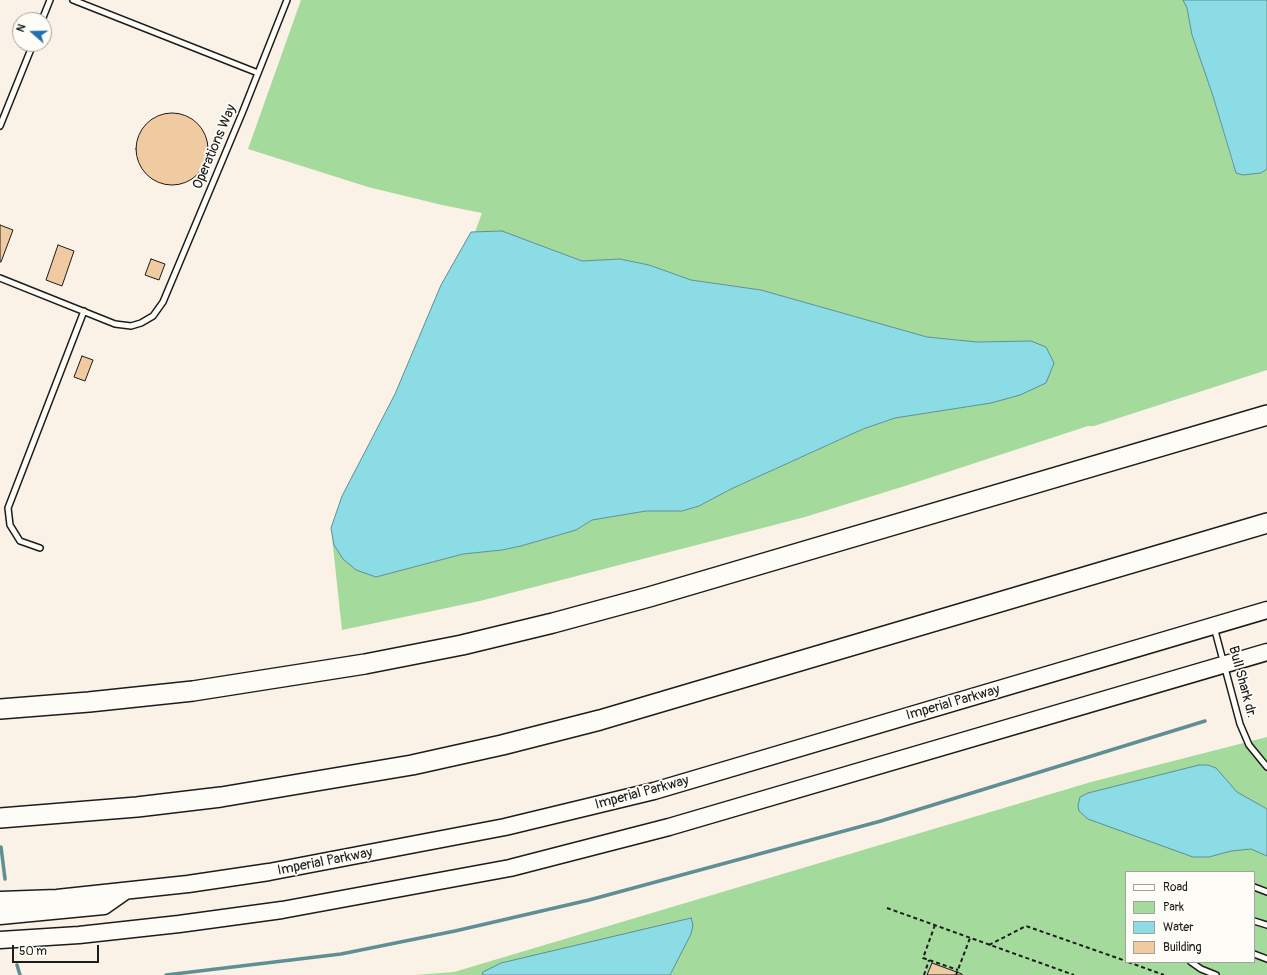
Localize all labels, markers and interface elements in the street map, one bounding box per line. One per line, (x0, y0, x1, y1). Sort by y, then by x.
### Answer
north arrow (12, 12, 52, 52)
text: N (14, 22, 29, 34)
street label: Operations Way (190, 102, 240, 192)
street label: Bull Shark dr. (1224, 644, 1260, 720)
street label: Imperial Parkway (904, 682, 1002, 724)
street label: Imperial Parkway (593, 772, 691, 814)
street label: Imperial Parkway (276, 845, 374, 879)
legend (1125, 871, 1255, 963)
text: Road (1163, 880, 1188, 895)
text: Park (1163, 900, 1184, 915)
text: Water (1163, 920, 1194, 935)
scale bar (14, 937, 101, 963)
text: Building (1163, 940, 1202, 955)
text: 50 m (19, 944, 47, 959)

